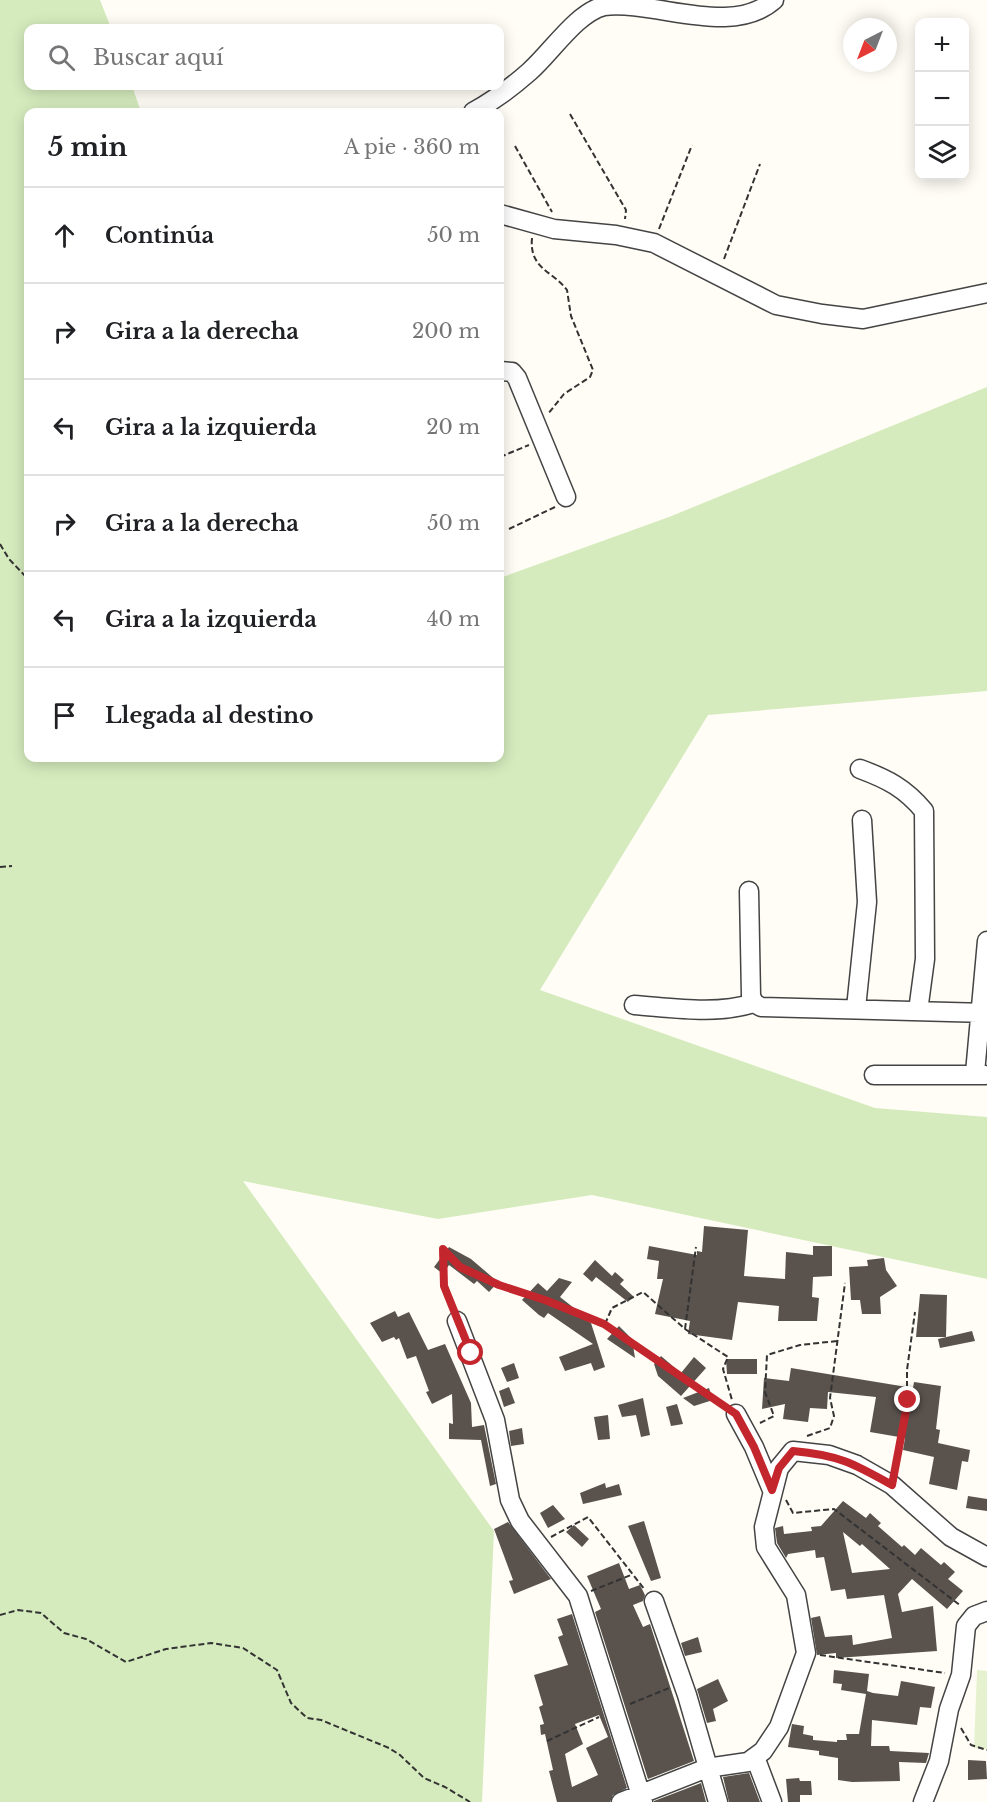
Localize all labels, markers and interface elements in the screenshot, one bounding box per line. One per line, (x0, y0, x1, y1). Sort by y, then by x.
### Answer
north arrow (843, 18, 897, 72)
map controls (915, 18, 969, 180)
button: + (915, 18, 969, 72)
search box (24, 24, 504, 90)
icon: search (45, 41, 78, 74)
text: Buscar aquí (93, 44, 224, 71)
button: − (915, 72, 969, 126)
button: layers (915, 126, 969, 180)
text: 5 min (48, 131, 127, 163)
text: A pie · 360 m (344, 135, 480, 159)
icon: ahead (48, 219, 81, 252)
text: Continúa (105, 222, 214, 249)
text: 50 m (427, 223, 480, 247)
icon: right (48, 315, 81, 348)
text: Gira a la derecha (105, 318, 299, 345)
text: 200 m (412, 319, 480, 343)
icon: left (48, 411, 81, 444)
text: Gira a la izquierda (105, 414, 317, 441)
text: 20 m (426, 415, 480, 439)
icon: right (48, 507, 81, 540)
text: Gira a la derecha (105, 510, 299, 537)
text: 50 m (427, 511, 480, 535)
icon: left (48, 603, 81, 636)
text: Gira a la izquierda (105, 606, 317, 633)
text: 40 m (427, 607, 480, 631)
icon: arrive (48, 699, 81, 732)
text: Llegada al destino (105, 702, 314, 729)
route start (457, 1339, 483, 1365)
route end (894, 1386, 920, 1412)

